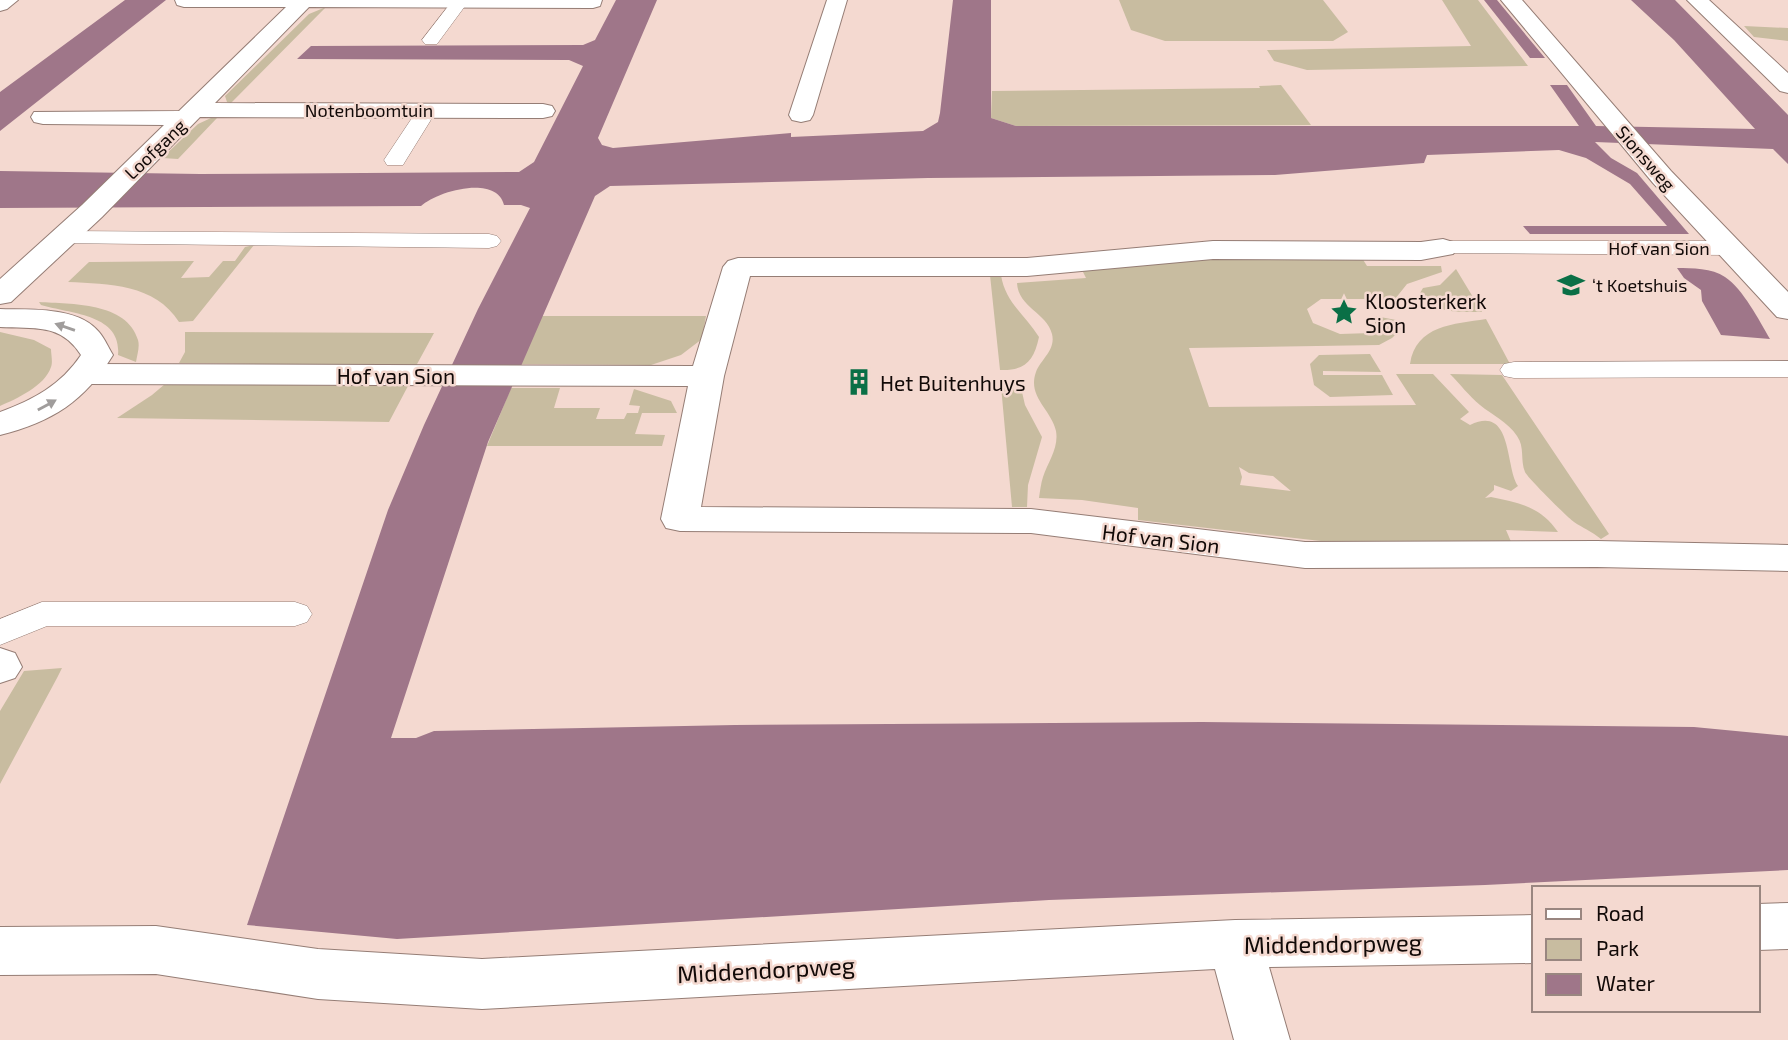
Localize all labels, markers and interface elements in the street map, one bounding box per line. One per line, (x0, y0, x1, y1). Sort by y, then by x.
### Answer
street label: Notenboomtuin (305, 99, 433, 121)
street label: Loofgang (120, 114, 190, 184)
street label: Sionsweg (1612, 121, 1680, 195)
street label: Hof van Sion (1608, 237, 1710, 259)
school or university icon: ‘t Koetshuis (1556, 270, 1586, 300)
place label: ‘t Koetshuis (1592, 274, 1687, 296)
place label: Kloosterkerk Sion (1365, 288, 1487, 337)
place icon: Kloosterkerk Sion (1329, 297, 1359, 327)
one-way arrow (55, 321, 76, 332)
street label: Hof van Sion (337, 363, 455, 388)
building icon: Het Buitenhuys (844, 367, 874, 397)
place label: Het Buitenhuys (880, 370, 1026, 395)
one-way arrow (37, 399, 57, 411)
street label: Hof van Sion (1101, 518, 1221, 558)
legend (1532, 886, 1760, 1012)
text: Road (1596, 900, 1644, 925)
street label: Middendorpweg (1244, 927, 1422, 959)
text: Park (1596, 935, 1639, 960)
street label: Middendorpweg (676, 950, 856, 988)
text: Water (1596, 970, 1655, 995)

